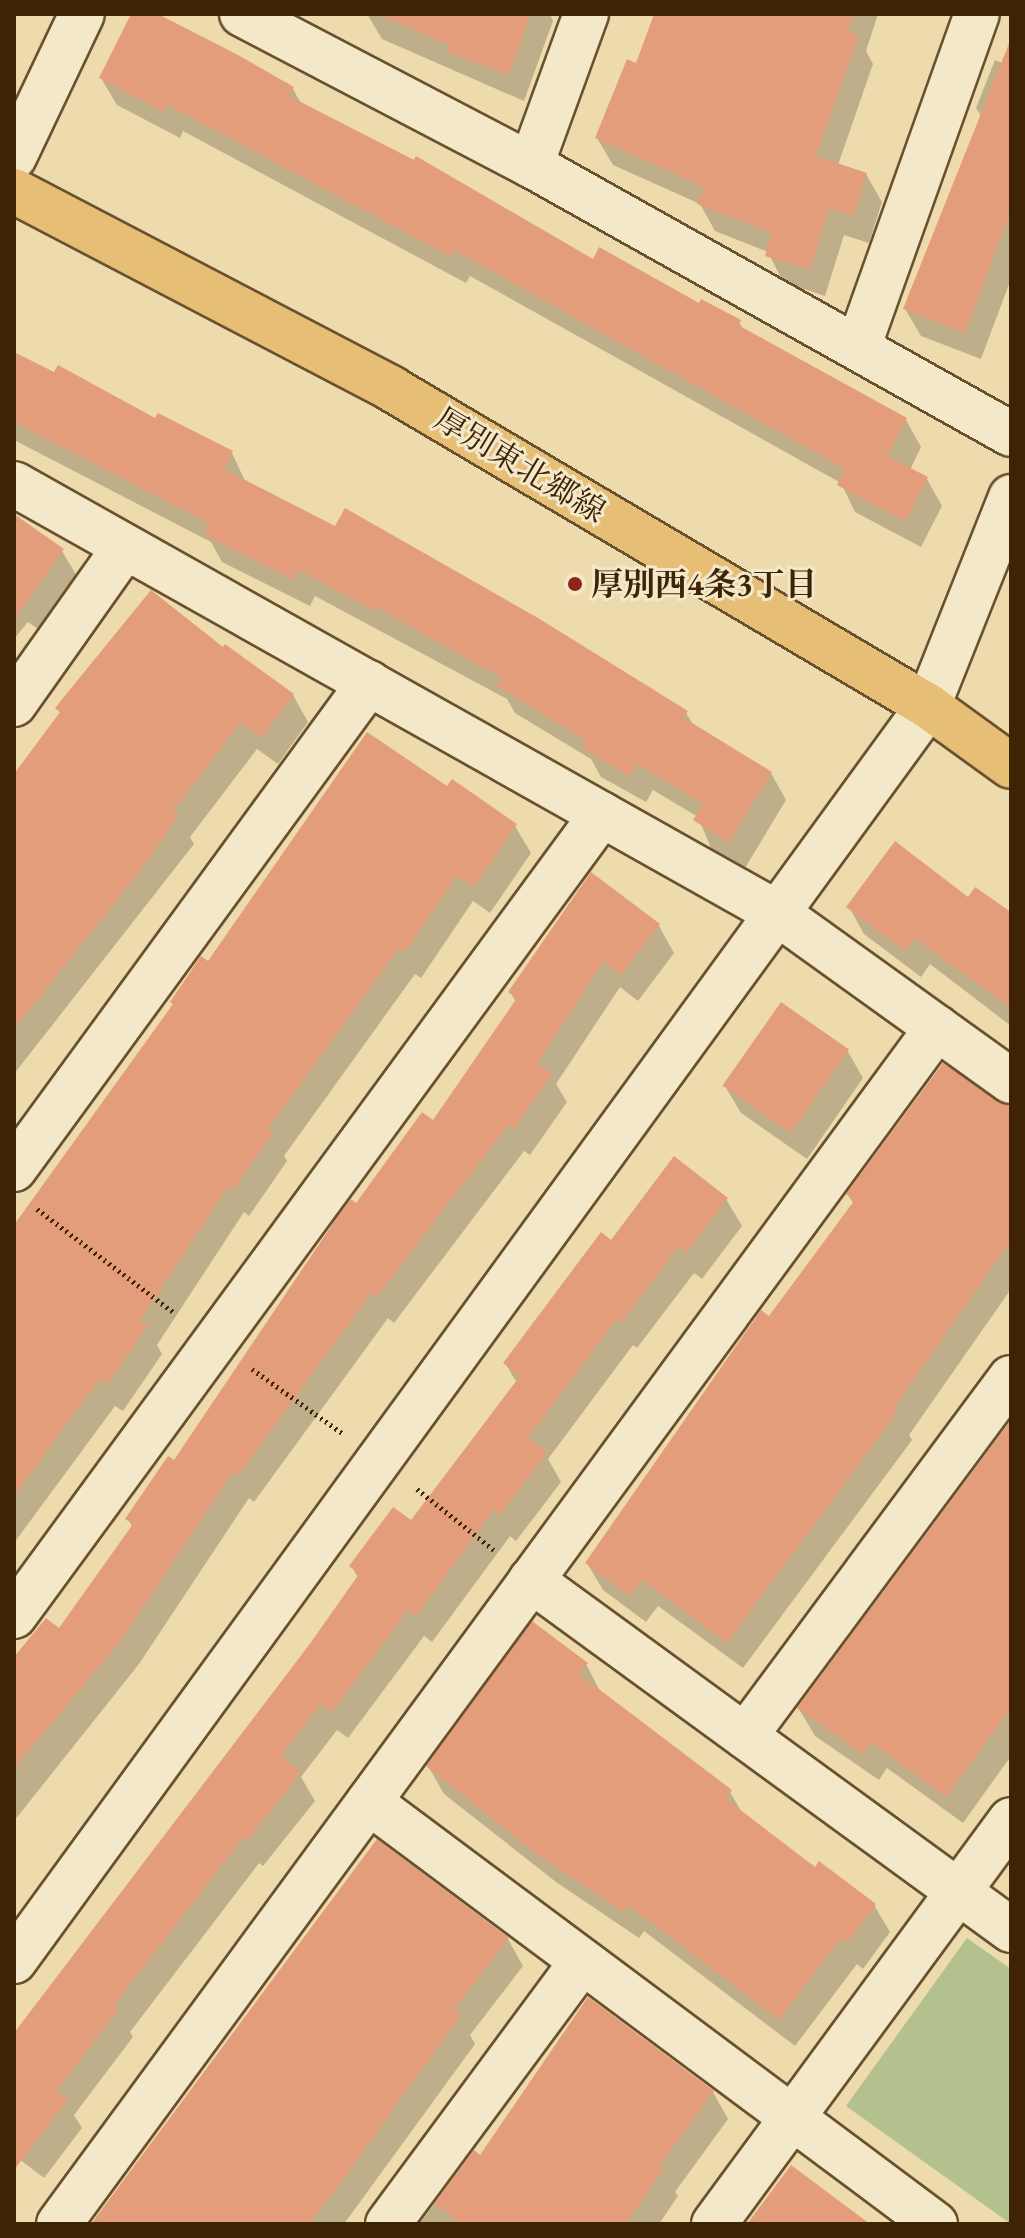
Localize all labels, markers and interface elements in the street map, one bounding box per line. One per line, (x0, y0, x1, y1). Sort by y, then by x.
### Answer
street label: 厚別東北郷線 (428, 399, 612, 531)
place label: 厚別西4条3丁目 (591, 565, 817, 603)
marker: 厚別西4条3丁目 (566, 575, 584, 593)

